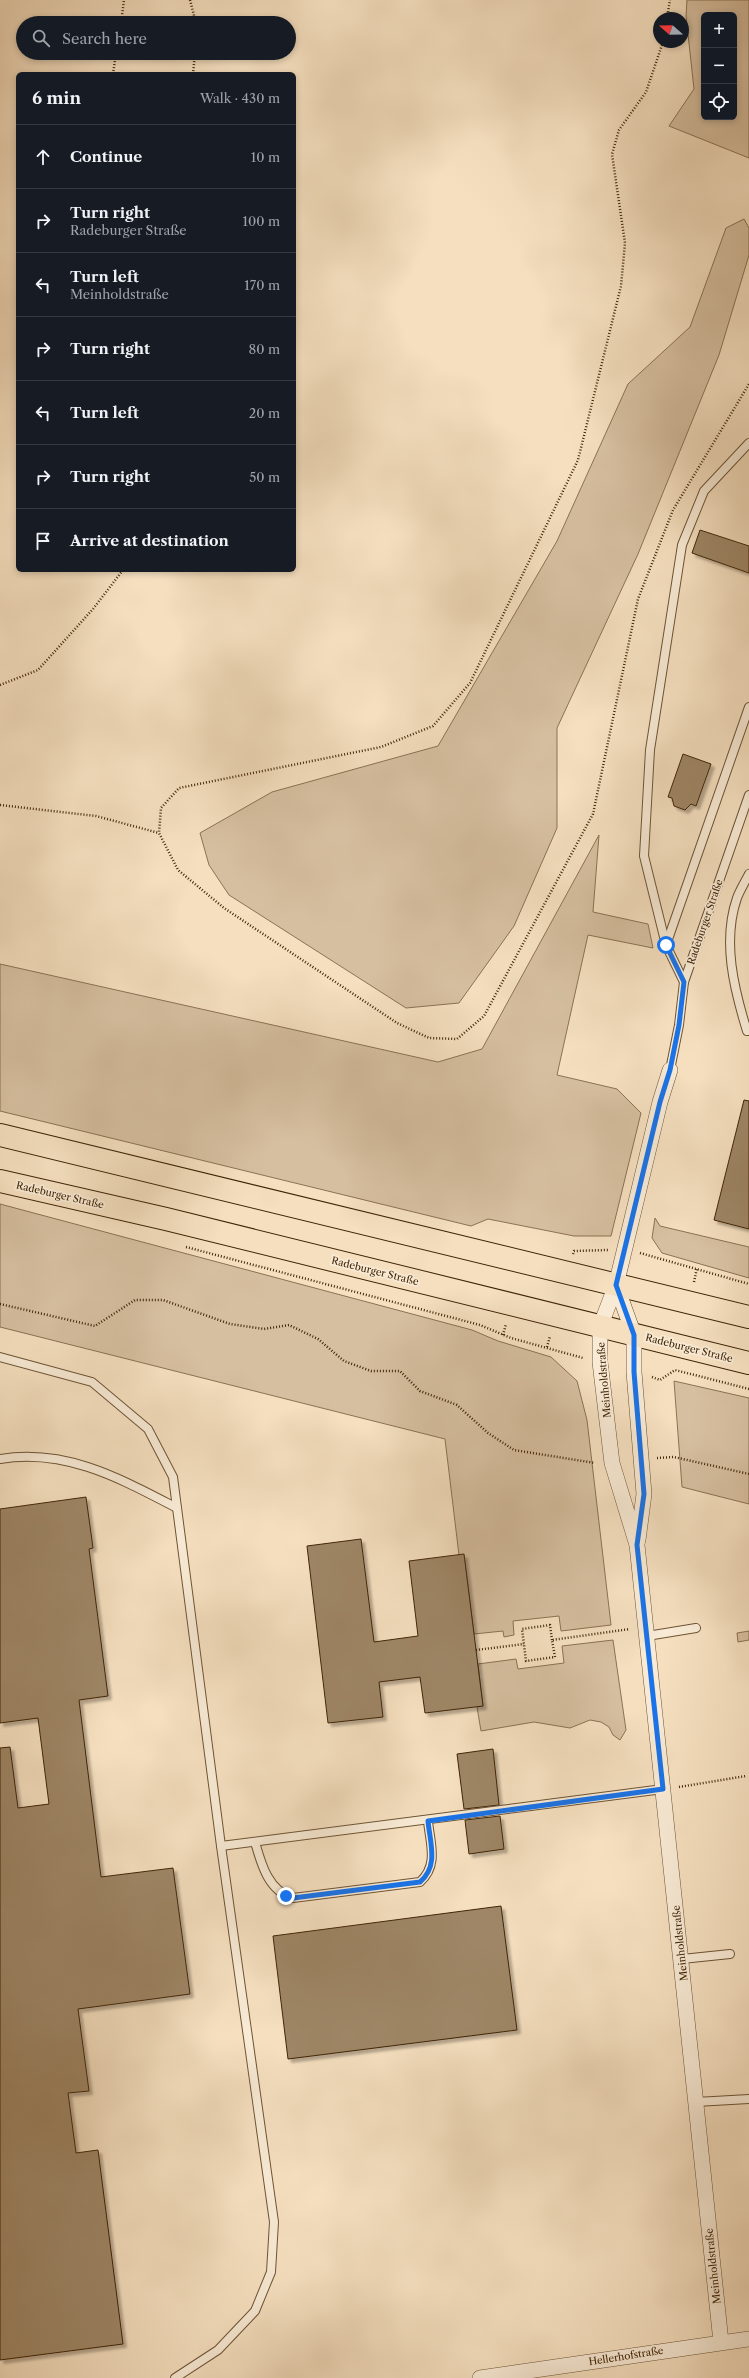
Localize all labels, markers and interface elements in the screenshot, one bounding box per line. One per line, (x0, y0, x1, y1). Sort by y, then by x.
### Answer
north arrow (653, 12, 689, 48)
map controls (701, 12, 737, 120)
button: + (701, 12, 737, 48)
search box (16, 16, 296, 60)
icon: search (30, 27, 52, 49)
text: Search here (62, 29, 147, 48)
button: − (701, 48, 737, 84)
button: locate (701, 84, 737, 120)
text: 6 min (32, 88, 81, 108)
text: Walk · 430 m (200, 90, 280, 106)
icon: ahead (32, 146, 54, 168)
text: Continue (70, 147, 142, 166)
text: 10 m (251, 149, 280, 165)
text: Turn right (70, 203, 150, 222)
icon: right (32, 210, 54, 232)
text: 100 m (242, 213, 280, 229)
text: Radeburger Straße (70, 222, 187, 238)
text: Turn left (70, 267, 139, 286)
icon: left (32, 274, 54, 296)
text: 170 m (244, 277, 280, 293)
text: Meinholdstraße (70, 286, 169, 302)
icon: right (32, 338, 54, 360)
text: Turn right (70, 339, 150, 358)
text: 80 m (248, 341, 280, 357)
icon: left (32, 402, 54, 424)
text: Turn left (70, 403, 139, 422)
text: 20 m (249, 405, 280, 421)
icon: right (32, 466, 54, 488)
text: Turn right (70, 467, 150, 486)
text: 50 m (249, 469, 280, 485)
icon: arrive (32, 530, 54, 552)
text: Arrive at destination (70, 531, 229, 550)
street label: Radeburger Straße (684, 877, 726, 967)
route start (657, 936, 675, 954)
street label: Radeburger Straße (15, 1179, 106, 1212)
street label: Radeburger Straße (330, 1254, 420, 1288)
street label: Radeburger Straße (644, 1331, 734, 1365)
street label: Meinholdstraße (594, 1341, 614, 1418)
route end (277, 1887, 295, 1905)
street label: Meinholdstraße (670, 1904, 690, 1981)
street label: Meinholdstraße (703, 2227, 723, 2304)
street label: Hellerhofstraße (588, 2344, 665, 2368)

